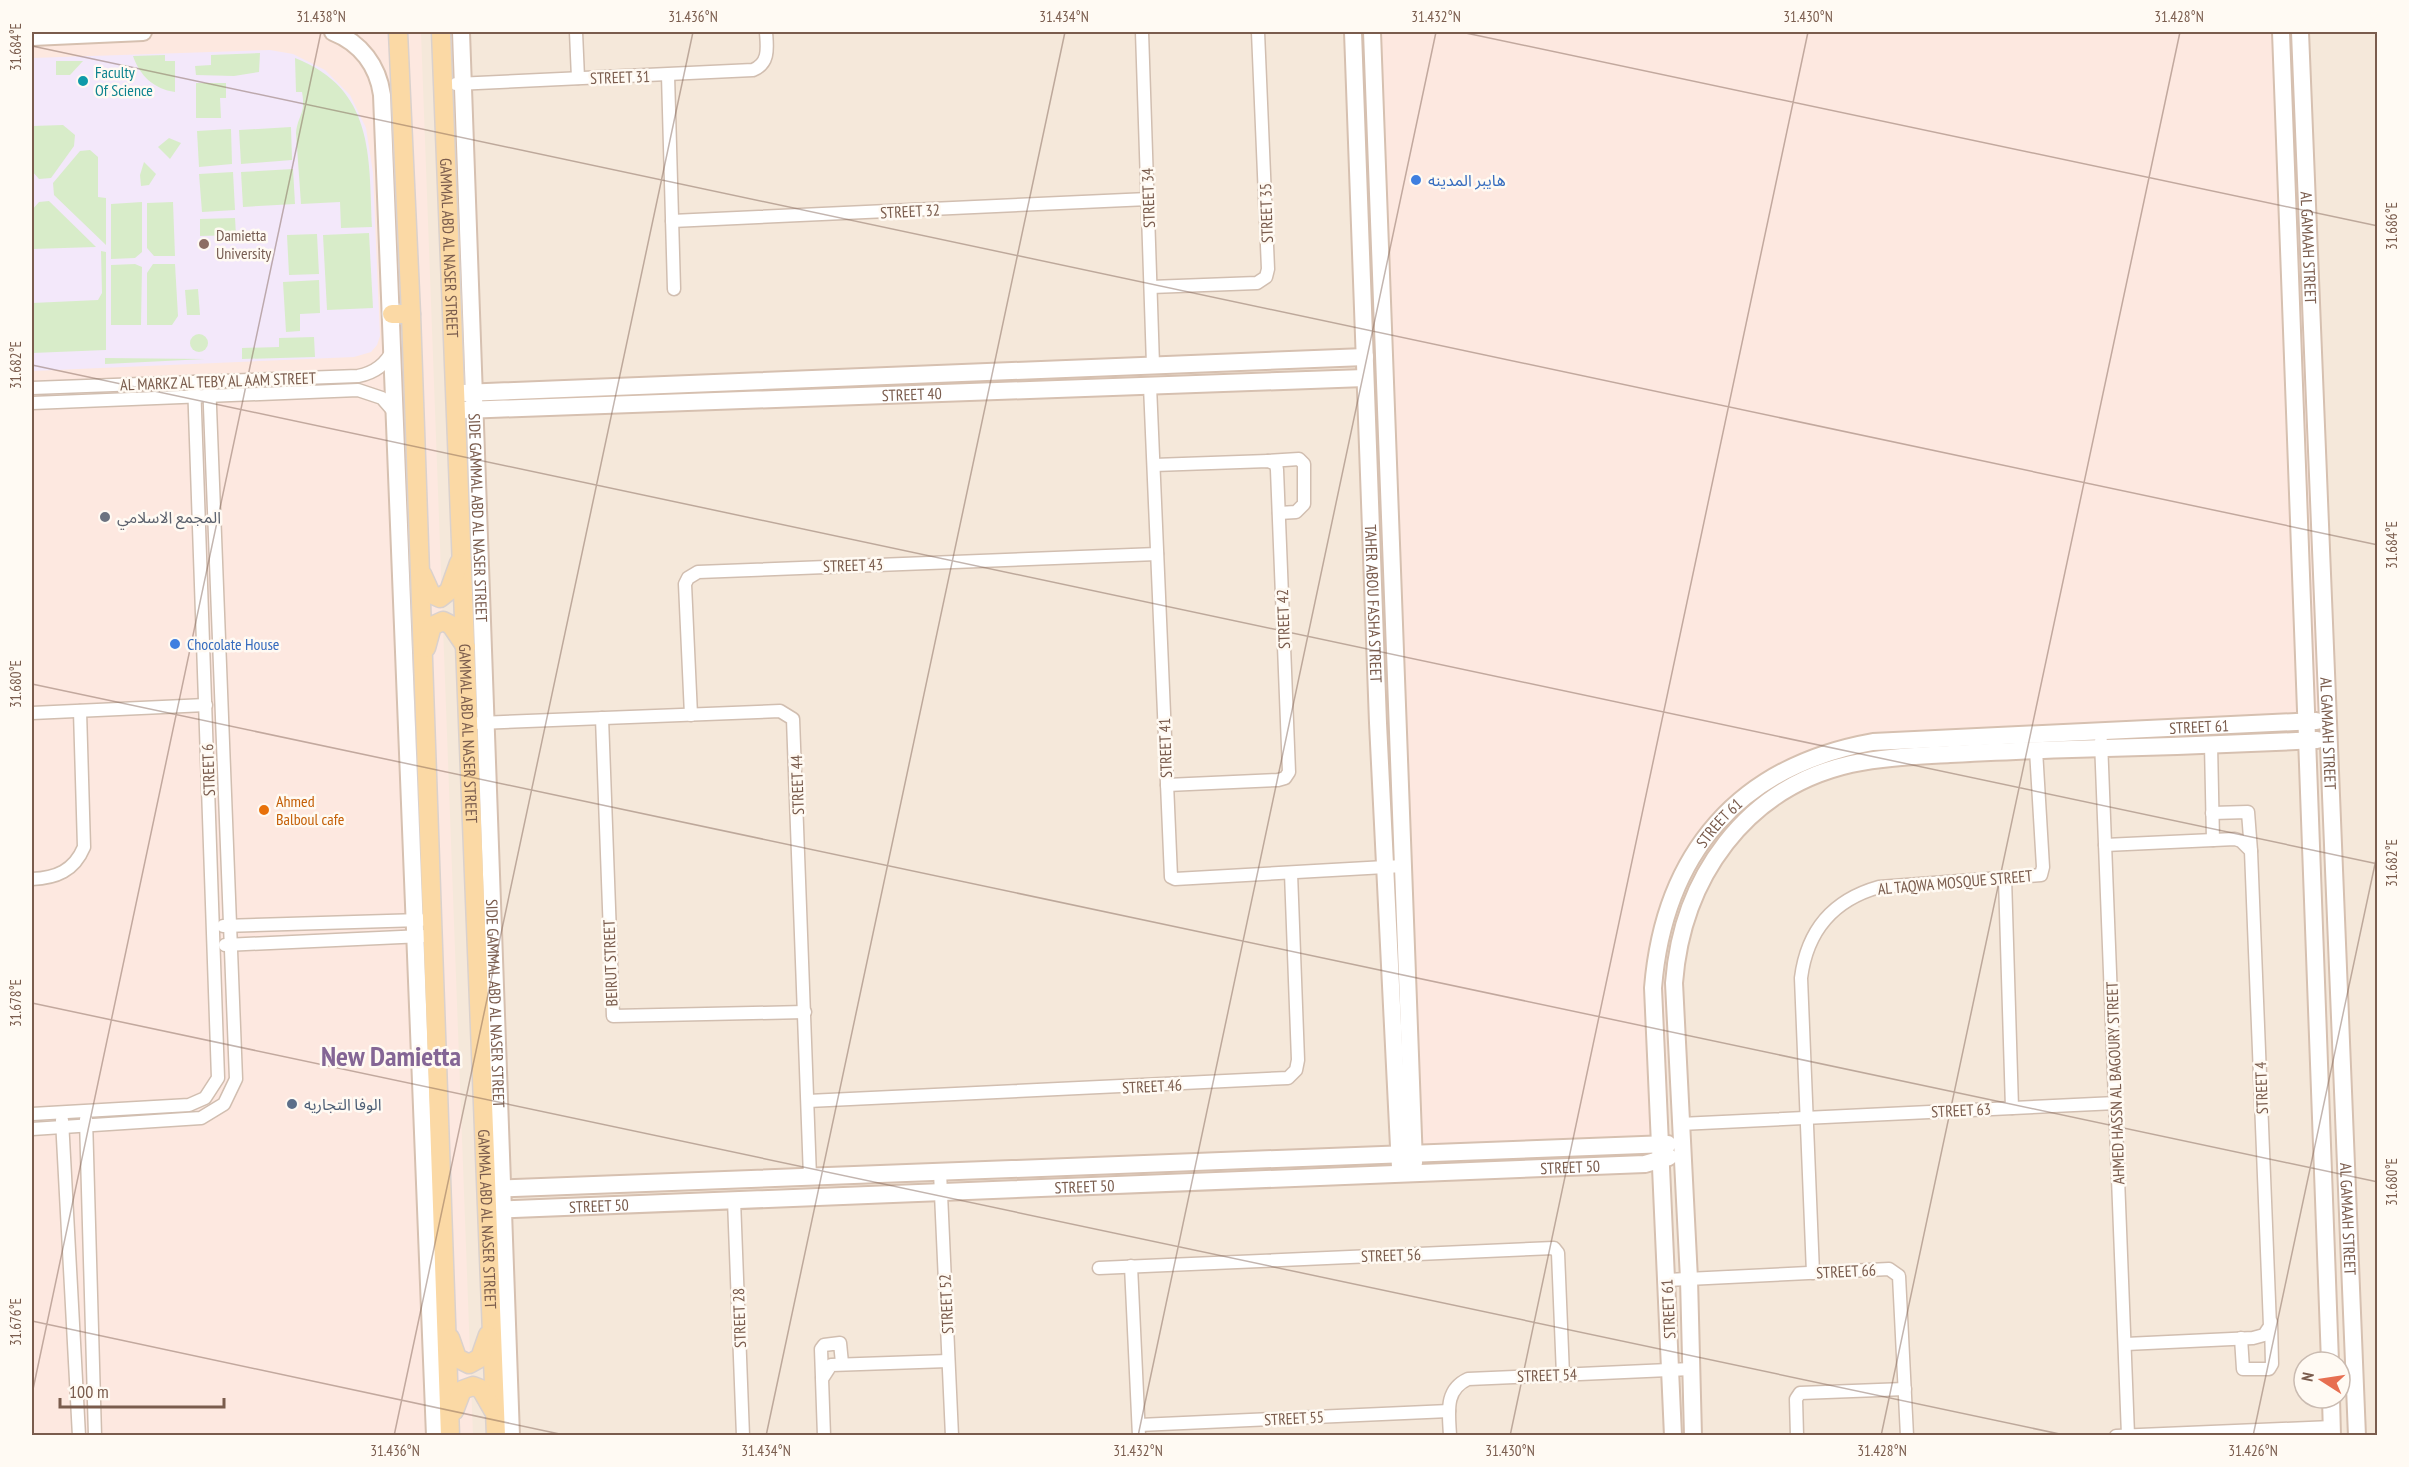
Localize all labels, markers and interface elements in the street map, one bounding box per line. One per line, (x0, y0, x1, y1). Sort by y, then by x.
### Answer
text: 31.438°N (296, 7, 346, 26)
text: 31.436°N (668, 7, 718, 26)
text: 31.434°N (1039, 7, 1089, 26)
text: 31.432°N (1411, 7, 1461, 26)
text: 31.430°N (1783, 7, 1833, 26)
text: 31.428°N (2154, 7, 2204, 26)
text: 31.684°E (6, 23, 25, 71)
place label: Faculty Of Science (95, 62, 153, 100)
street label: STREET 31 (590, 66, 650, 88)
marker: Faculty Of Science (76, 74, 90, 88)
street label: GAMMAL ABD AL NASER STREET (436, 158, 463, 338)
street label: STREET 34 (1137, 168, 1159, 228)
place label: هايبر المدينه (1428, 170, 1506, 190)
marker: هايبر المدينه (1409, 173, 1423, 187)
street label: STREET 35 (1255, 183, 1277, 243)
street label: AL GAMAAH STREET (2296, 191, 2321, 304)
street label: STREET 32 (880, 199, 940, 223)
text: 31.686°E (2382, 202, 2401, 250)
place label: Damietta University (216, 225, 271, 263)
marker: Damietta University (197, 237, 211, 251)
text: 31.682°E (6, 341, 25, 389)
street label: AL MARKZ AL TEBY AL AAM STREET (120, 368, 316, 394)
street label: STREET 40 (881, 383, 942, 405)
street label: SIDE GAMMAL ABD AL NASER STREET (465, 413, 492, 622)
place label: المجمع الاسلامي (117, 507, 221, 530)
marker: المجمع الاسلامي (98, 510, 112, 524)
text: 31.684°E (2382, 521, 2401, 569)
street label: TAHER ABOU FASHA STREET (1361, 524, 1387, 683)
street label: STREET 43 (823, 554, 883, 576)
street label: STREET 42 (1272, 589, 1294, 649)
place label: Chocolate House (187, 634, 279, 654)
marker: Chocolate House (168, 637, 182, 651)
street label: GAMMAL ABD AL NASER STREET (455, 643, 482, 824)
text: 31.680°E (6, 660, 25, 708)
street label: AL GAMAAH STREET (2316, 677, 2341, 790)
street label: STREET 61 (2169, 715, 2229, 738)
street label: STREET 41 (1154, 718, 1176, 778)
street label: STREET 6 (197, 743, 219, 797)
street label: STREET 44 (786, 755, 808, 815)
place label: Ahmed Balboul cafe (276, 791, 344, 829)
street label: STREET 61 (1691, 794, 1746, 851)
marker: Ahmed Balboul cafe (257, 803, 271, 817)
text: 31.682°E (2382, 839, 2401, 887)
street label: AL TAQWA MOSQUE STREET (1877, 865, 2033, 899)
street label: SIDE GAMMAL ABD AL NASER STREET (482, 899, 509, 1108)
street label: BEIRUT STREET (598, 919, 622, 1007)
text: 31.678°E (6, 979, 25, 1027)
street label: AHMED HASSN AL BAGOURY STREET (2101, 981, 2129, 1185)
district label: New Damietta (321, 1037, 461, 1074)
street label: STREET 4 (2250, 1061, 2272, 1115)
street label: STREET 46 (1122, 1074, 1182, 1098)
place label: الوفا التجاريه (304, 1094, 381, 1114)
marker: الوفا التجاريه (285, 1097, 299, 1111)
street label: STREET 63 (1931, 1098, 1991, 1122)
street label: GAMMAL ABD AL NASER STREET (474, 1129, 501, 1309)
street label: STREET 50 (1540, 1156, 1600, 1178)
text: 31.680°E (2382, 1158, 2401, 1206)
street label: AL GAMAAH STREET (2336, 1162, 2360, 1276)
street label: STREET 50 (1054, 1175, 1115, 1198)
street label: STREET 50 (569, 1195, 629, 1217)
street label: STREET 56 (1361, 1244, 1421, 1266)
street label: STREET 66 (1816, 1259, 1876, 1283)
street label: STREET 52 (934, 1274, 958, 1334)
street label: STREET 61 (1656, 1279, 1680, 1339)
street label: STREET 28 (728, 1288, 750, 1348)
text: 31.676°E (6, 1298, 25, 1346)
north arrow (2292, 1350, 2352, 1410)
street label: STREET 54 (1517, 1364, 1577, 1386)
scale bar (60, 1371, 224, 1409)
text: N (2297, 1371, 2318, 1383)
text: 100 m (69, 1380, 109, 1403)
street label: STREET 55 (1264, 1406, 1324, 1430)
text: 31.436°N (370, 1441, 420, 1460)
text: 31.434°N (741, 1441, 791, 1460)
text: 31.432°N (1113, 1441, 1163, 1460)
text: 31.430°N (1485, 1441, 1535, 1460)
text: 31.428°N (1857, 1441, 1907, 1460)
text: 31.426°N (2228, 1441, 2278, 1460)

